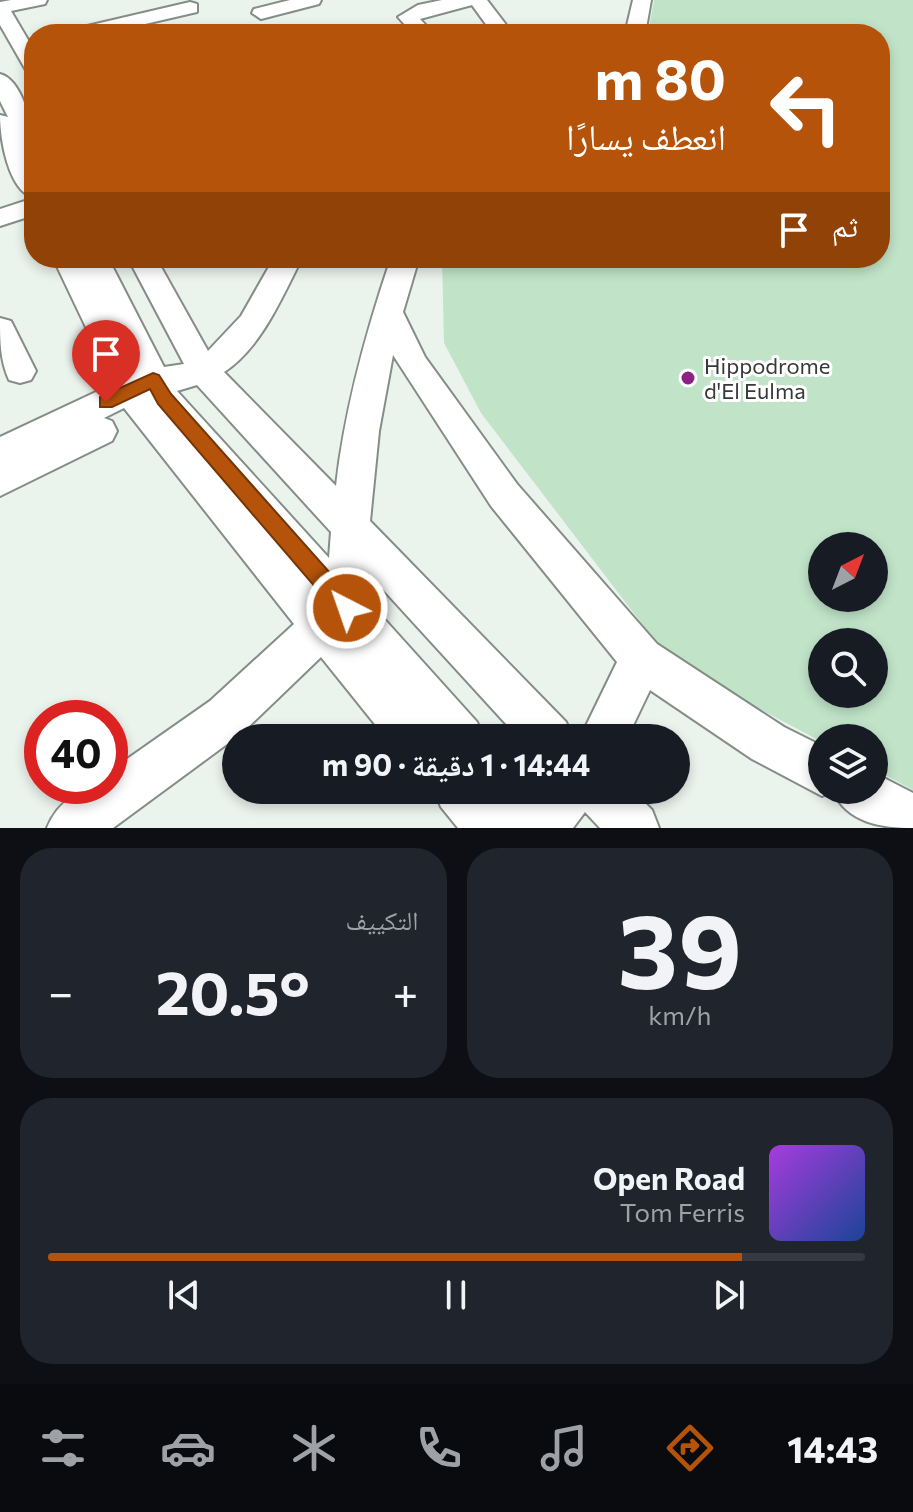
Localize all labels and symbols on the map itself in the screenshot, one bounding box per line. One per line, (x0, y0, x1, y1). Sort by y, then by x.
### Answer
pin (72, 320, 140, 402)
place label: Hippodrome d'El Eulma (704, 352, 830, 404)
marker: Hippodrome d'El Eulma (679, 369, 697, 387)
north arrow (808, 532, 888, 612)
position arrow (305, 566, 389, 650)
speed limit sign: 40 (24, 700, 128, 804)

